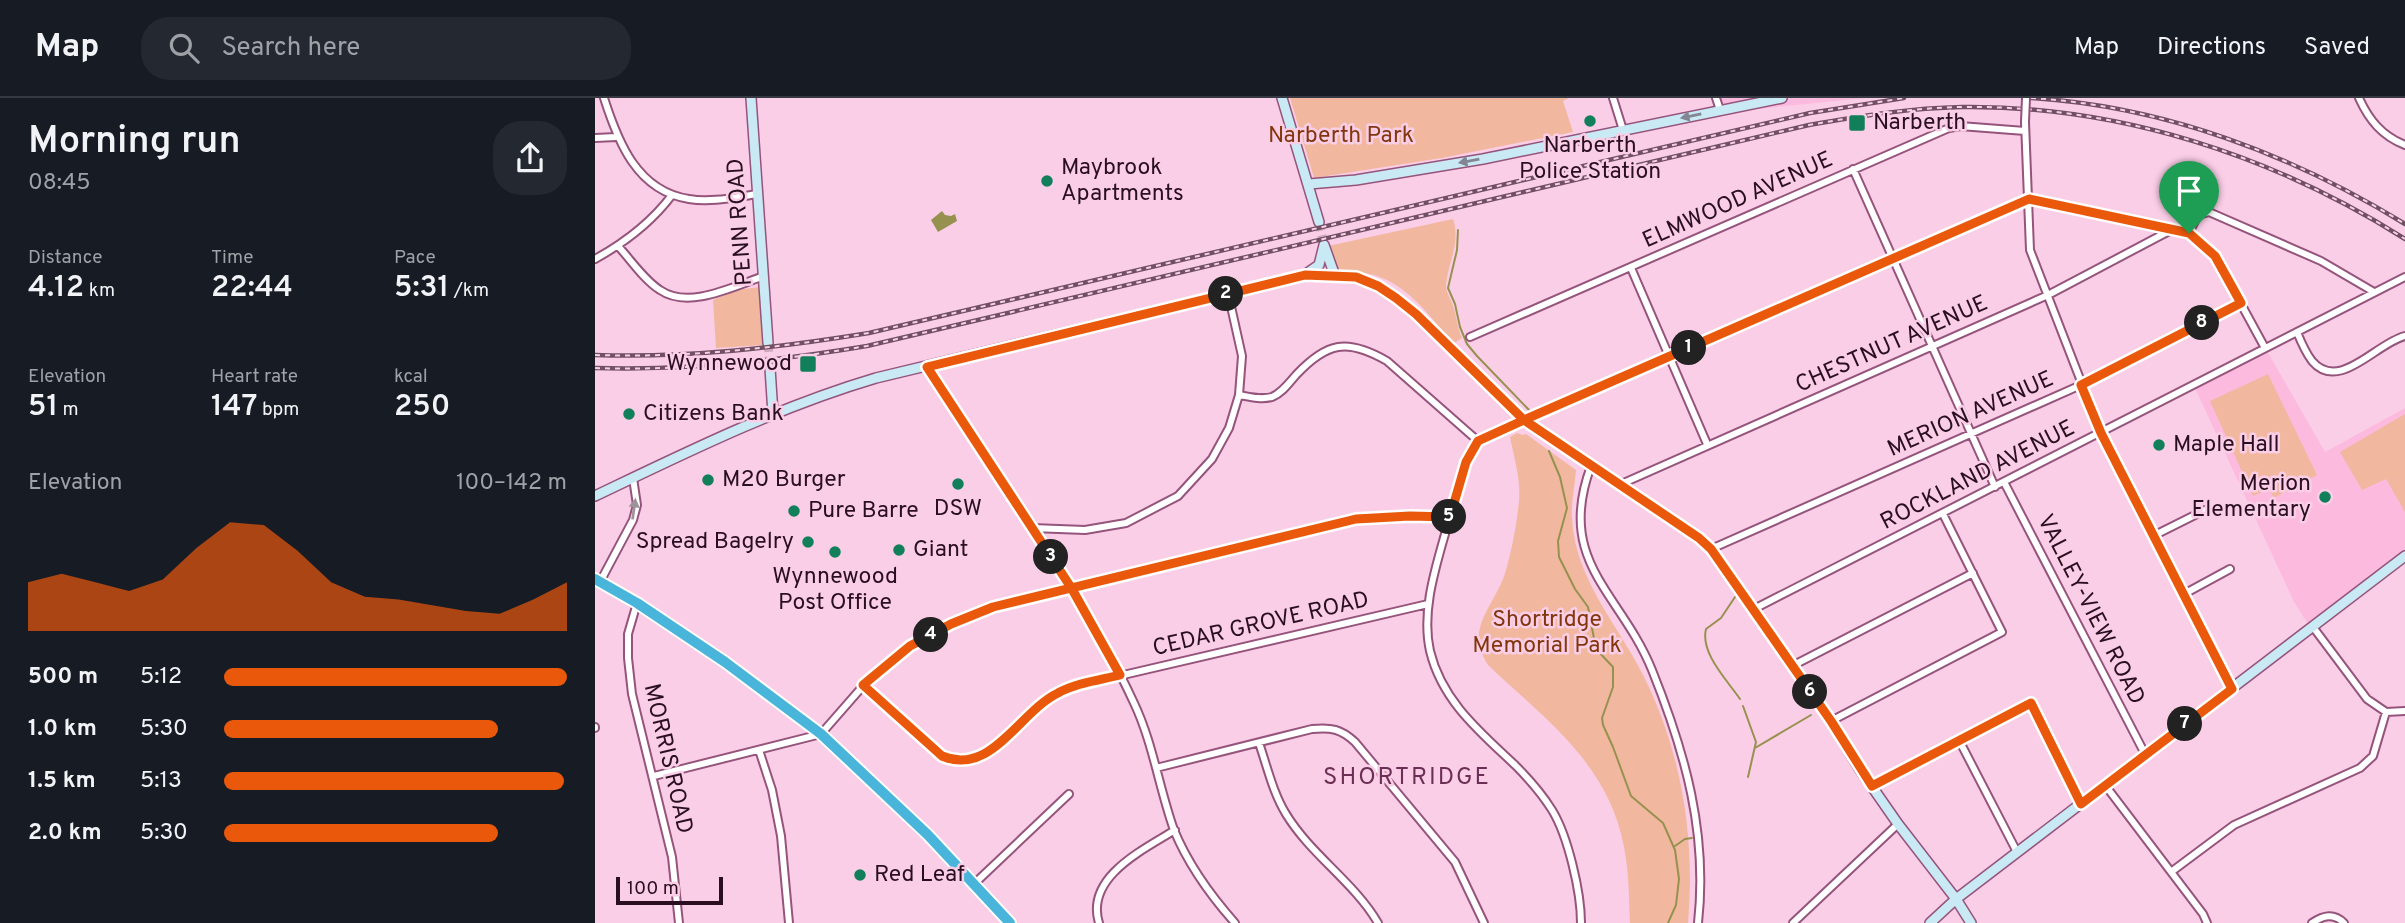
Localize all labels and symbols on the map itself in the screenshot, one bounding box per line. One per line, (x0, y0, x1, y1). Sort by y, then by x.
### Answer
place label: Narberth (1873, 109, 1966, 138)
one-way arrow (1680, 110, 1702, 121)
marker: Narberth Police Station (1582, 113, 1598, 129)
marker: Narberth (1847, 113, 1867, 133)
park label: Narberth Park (1268, 122, 1414, 151)
place label: Narberth Police Station (1519, 132, 1661, 187)
street label: ELMWOOD AVENUE (1638, 146, 1838, 256)
place label: Maybrook Apartments (1061, 154, 1184, 209)
one-way arrow (1457, 156, 1479, 167)
street label: PENN ROAD (722, 157, 760, 287)
pin (2159, 161, 2219, 233)
marker: Maybrook Apartments (1039, 173, 1055, 189)
pin: 2 (1209, 276, 1243, 312)
street label: CHESTNUT AVENUE (1791, 290, 1993, 400)
pin: 8 (2185, 306, 2219, 341)
pin: 1 (1671, 330, 1707, 366)
place label: Wynnewood (666, 350, 792, 379)
marker: Wynnewood (798, 354, 818, 374)
street label: MERION AVENUE (1883, 365, 2059, 465)
place label: Citizens Bank (643, 400, 784, 429)
marker: Citizens Bank (621, 406, 637, 422)
street label: ROCKLAND AVENUE (1876, 414, 2080, 538)
place label: Maple Hall (2173, 431, 2280, 460)
marker: Maple Hall (2151, 437, 2167, 453)
place label: M20 Burger (722, 466, 846, 495)
place label: Merion Elementary (2191, 470, 2311, 525)
marker: M20 Burger (700, 472, 716, 488)
marker: DSW (950, 476, 966, 492)
marker: Merion Elementary (2317, 489, 2333, 505)
place label: DSW (934, 495, 982, 524)
place label: Pure Barre (808, 497, 919, 526)
one-way arrow (629, 498, 640, 520)
pin: 5 (1431, 500, 1467, 534)
marker: Pure Barre (786, 503, 802, 519)
street label: VALLEY-VIEW ROAD (2029, 510, 2151, 710)
place label: Spread Bagelry (636, 528, 794, 557)
marker: Spread Bagelry (800, 534, 816, 550)
place label: Giant (913, 536, 968, 565)
pin: 3 (1033, 540, 1069, 574)
marker: Giant (891, 542, 907, 558)
marker: Wynnewood Post Office (827, 544, 843, 560)
place label: Wynnewood Post Office (772, 563, 898, 618)
street label: CEDAR GROVE ROAD (1150, 586, 1372, 664)
park label: Shortridge Memorial Park (1472, 606, 1622, 661)
pin: 4 (913, 618, 949, 652)
pin: 6 (1793, 674, 1827, 710)
street label: MORRIS ROAD (636, 681, 698, 837)
pin: 7 (2167, 706, 2203, 742)
district label: SHORTRIDGE (1323, 763, 1491, 793)
place label: Red Leaf (874, 861, 965, 890)
marker: Red Leaf (852, 867, 868, 883)
scale bar (616, 874, 723, 906)

